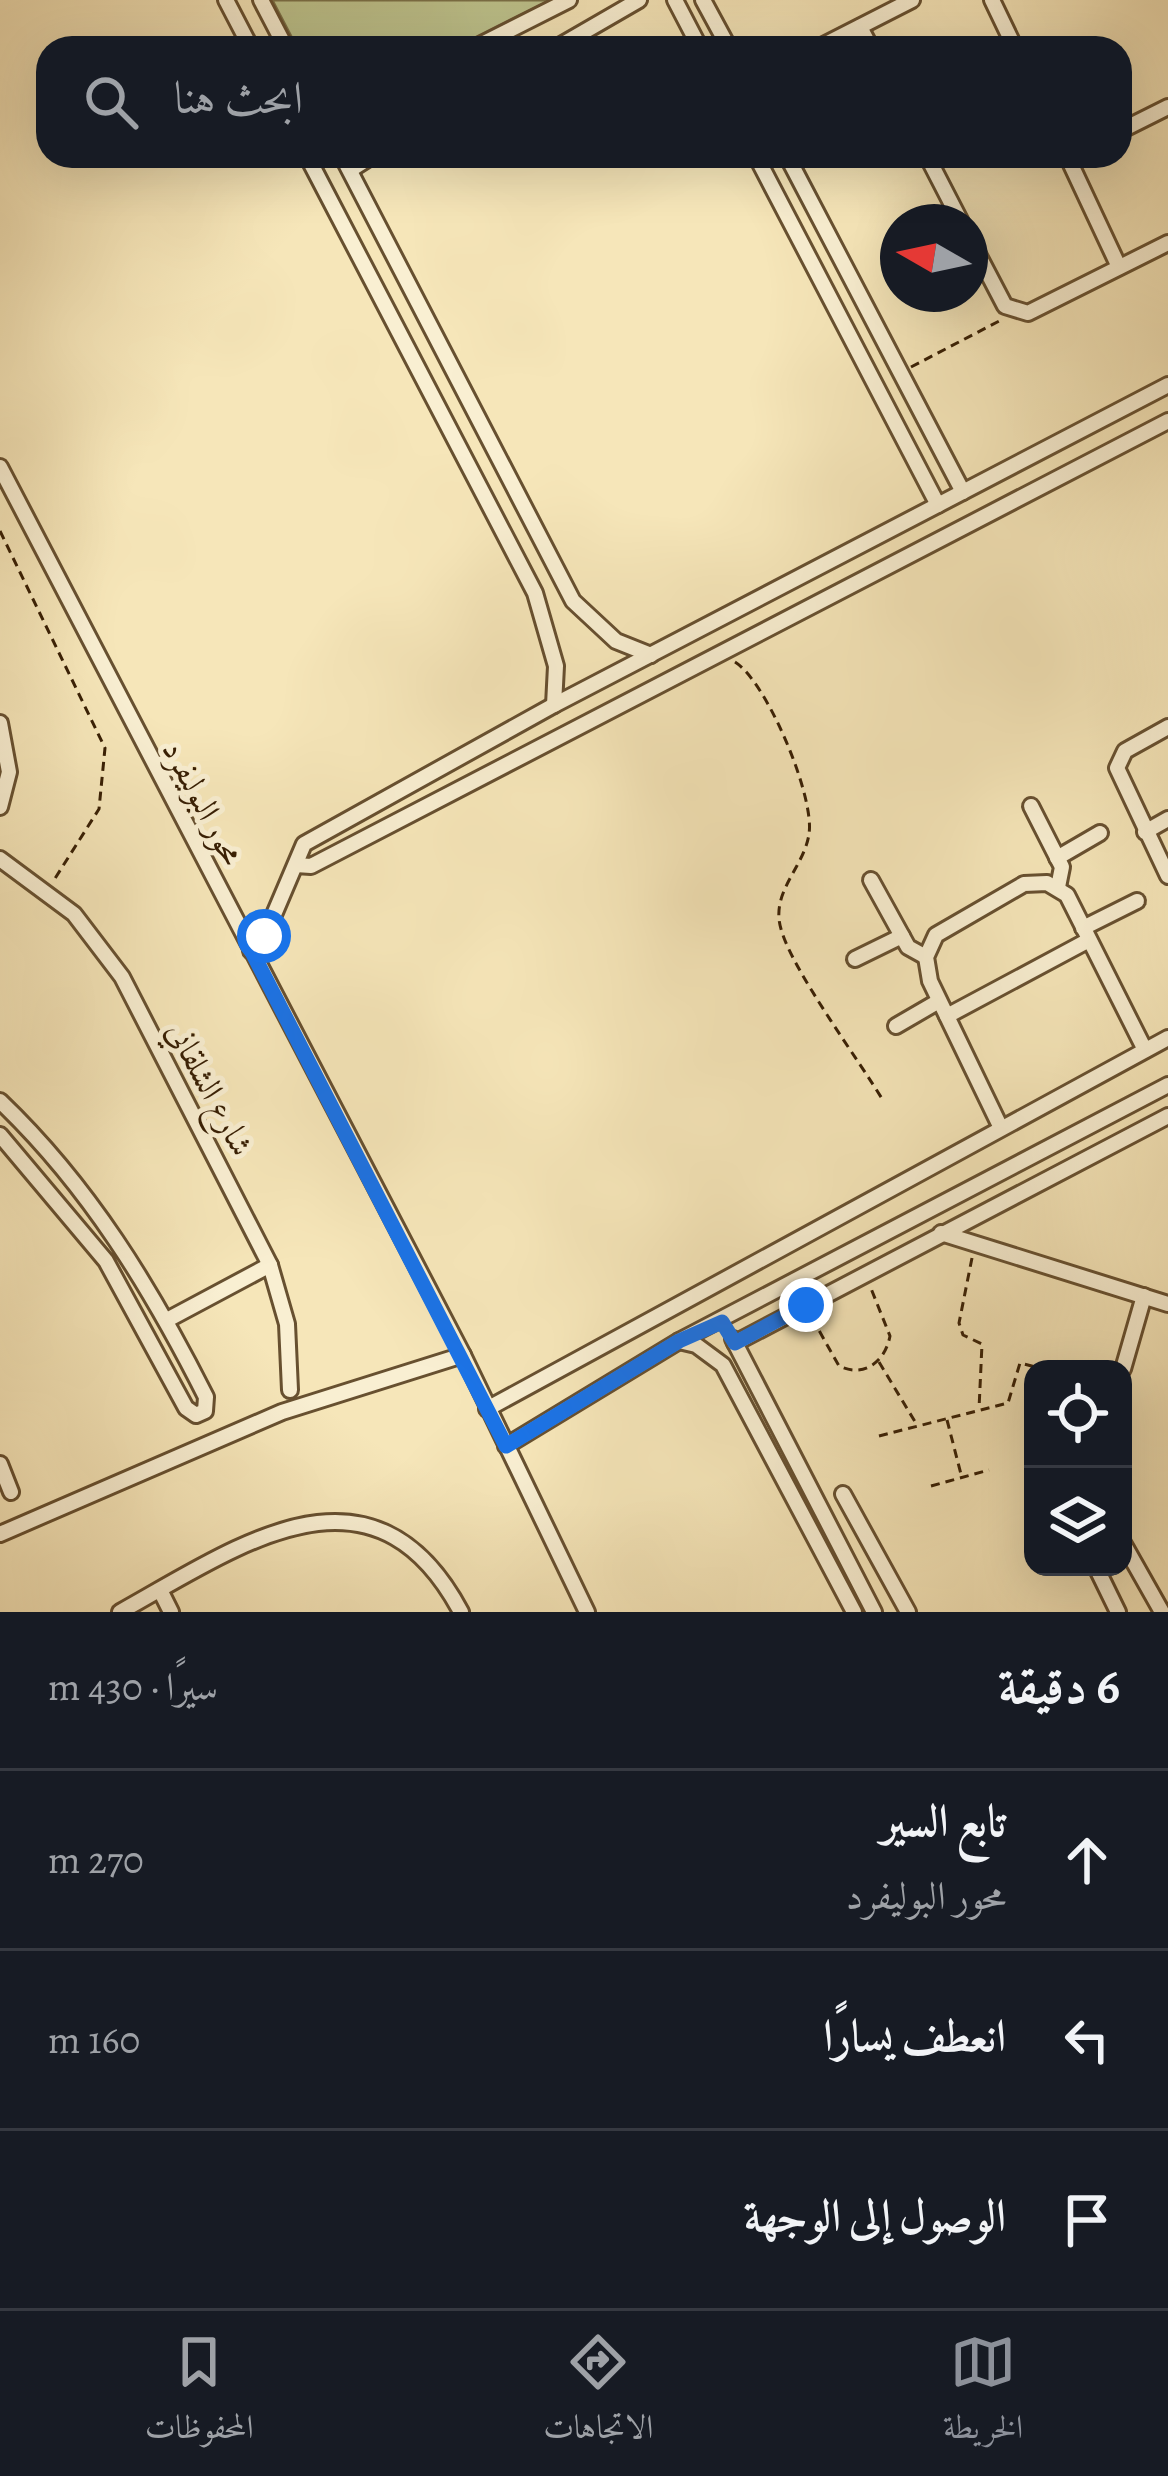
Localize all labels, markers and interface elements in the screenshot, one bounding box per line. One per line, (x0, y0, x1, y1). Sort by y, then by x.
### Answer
search box (36, 36, 1132, 168)
text: ابحث هنا (174, 67, 303, 129)
icon: search (78, 69, 144, 135)
north arrow (880, 204, 988, 312)
street label: محور البوليفرد (152, 732, 255, 873)
route start (237, 909, 291, 963)
street label: شارع الشلقاني (151, 1013, 265, 1166)
route end (779, 1278, 833, 1332)
map controls (1024, 1360, 1132, 1576)
button: locate (1024, 1360, 1132, 1468)
button: layers (1024, 1468, 1132, 1576)
text: 6 دقيقة (998, 1651, 1120, 1721)
text: سيرًا · 430 m (48, 1660, 218, 1713)
text: تابع السير (881, 1790, 1006, 1852)
icon: ahead (1054, 1827, 1120, 1893)
text: 270 m (48, 1833, 144, 1886)
text: محور البوليفرد (845, 1869, 1006, 1922)
text: انعطف يسارًا (823, 2005, 1006, 2067)
icon: left (1054, 2007, 1120, 2073)
text: 160 m (48, 2013, 140, 2066)
text: الوصول إلى الوجهة (744, 2185, 1006, 2247)
icon: arrive (1054, 2187, 1120, 2253)
tab: المحفوظات (145, 2329, 254, 2459)
tab: الاتجاهات (543, 2329, 653, 2459)
tab: الخريطة (943, 2329, 1023, 2459)

